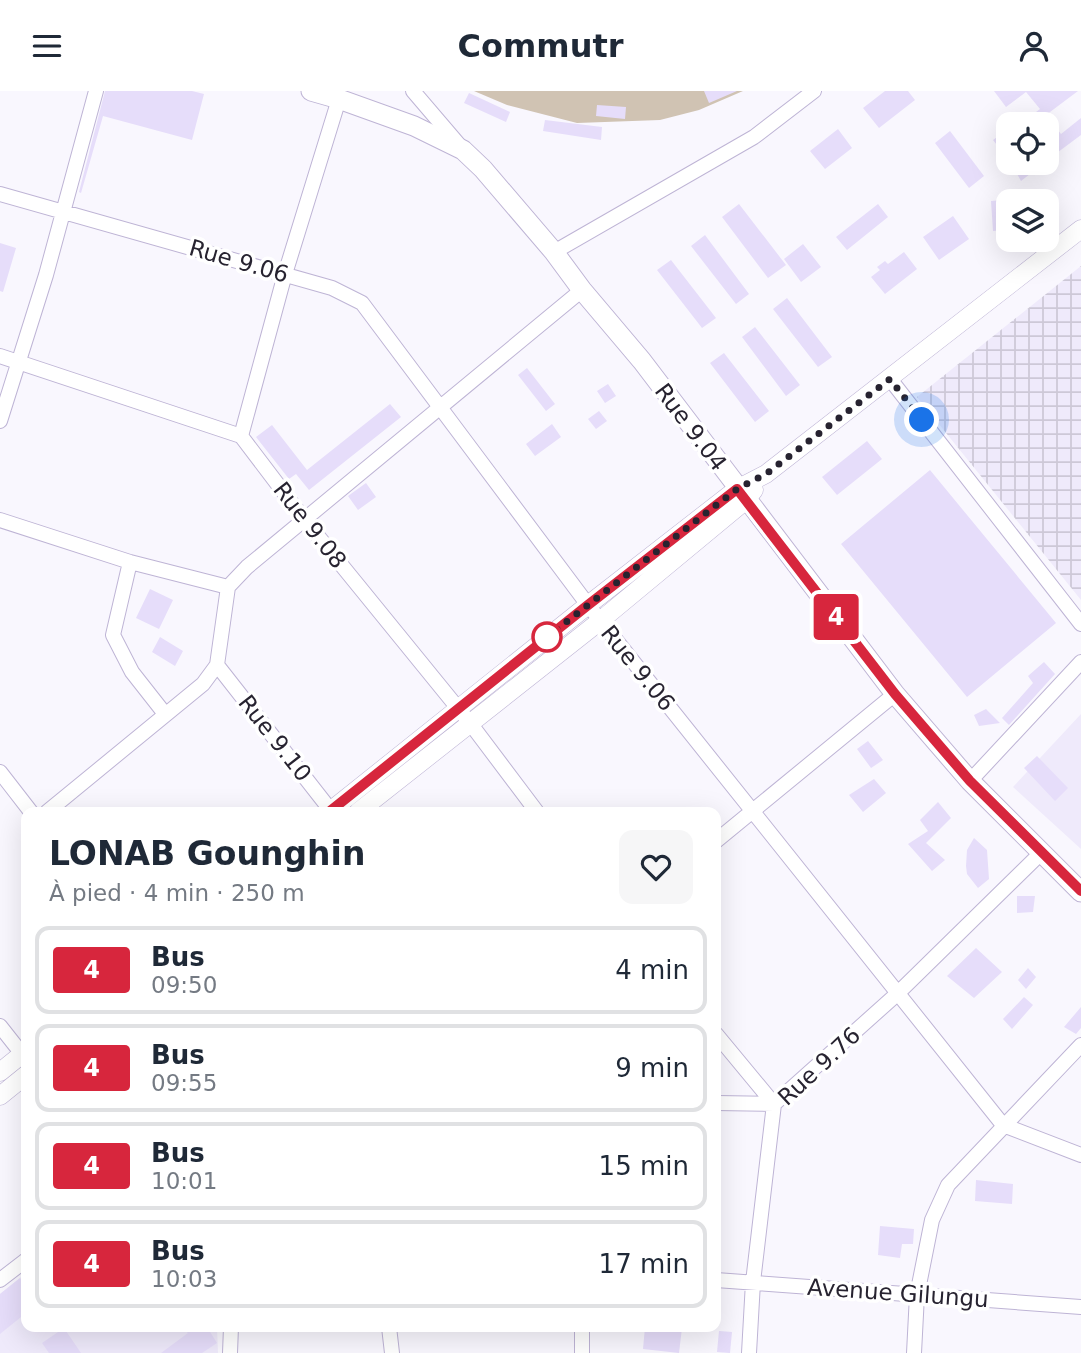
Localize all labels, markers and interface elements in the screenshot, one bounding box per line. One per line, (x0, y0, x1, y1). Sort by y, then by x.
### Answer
icon: menu (28, 27, 66, 65)
text: Commutr (457, 27, 624, 65)
icon: person (1015, 27, 1053, 65)
map controls (996, 112, 1059, 252)
button: locate (996, 112, 1059, 175)
button: layers (996, 189, 1059, 252)
street label: Rue 9.06 (186, 234, 292, 288)
street label: Rue 9.04 (650, 378, 732, 476)
your location (904, 402, 939, 437)
street label: Rue 9.08 (268, 477, 352, 573)
line badge: 4 (813, 594, 859, 640)
text: 4 (828, 603, 844, 631)
street label: Rue 9.06 (596, 620, 680, 716)
unlabelled marker (532, 622, 562, 652)
street label: Rue 9.10 (233, 690, 317, 786)
button: heart (619, 830, 693, 904)
text: LONAB Gounghin (49, 834, 365, 873)
text: À pied · 4 min · 250 m (49, 880, 305, 906)
text: Bus (151, 942, 205, 972)
text: 4 min (615, 955, 689, 985)
text: 4 (83, 956, 100, 984)
text: 09:50 (151, 972, 217, 998)
street label: Rue 9.76 (773, 1022, 865, 1110)
text: Bus (151, 1040, 205, 1070)
text: 9 min (615, 1053, 689, 1083)
text: 4 (83, 1054, 100, 1082)
text: 09:55 (151, 1070, 217, 1096)
text: Bus (151, 1138, 205, 1168)
text: 15 min (599, 1151, 689, 1181)
text: 4 (83, 1152, 100, 1180)
text: 10:01 (151, 1168, 217, 1194)
text: Bus (151, 1236, 205, 1266)
text: 17 min (599, 1249, 689, 1279)
text: 4 (83, 1250, 100, 1278)
text: 10:03 (151, 1266, 217, 1292)
street label: Avenue Gilungu (806, 1274, 990, 1312)

